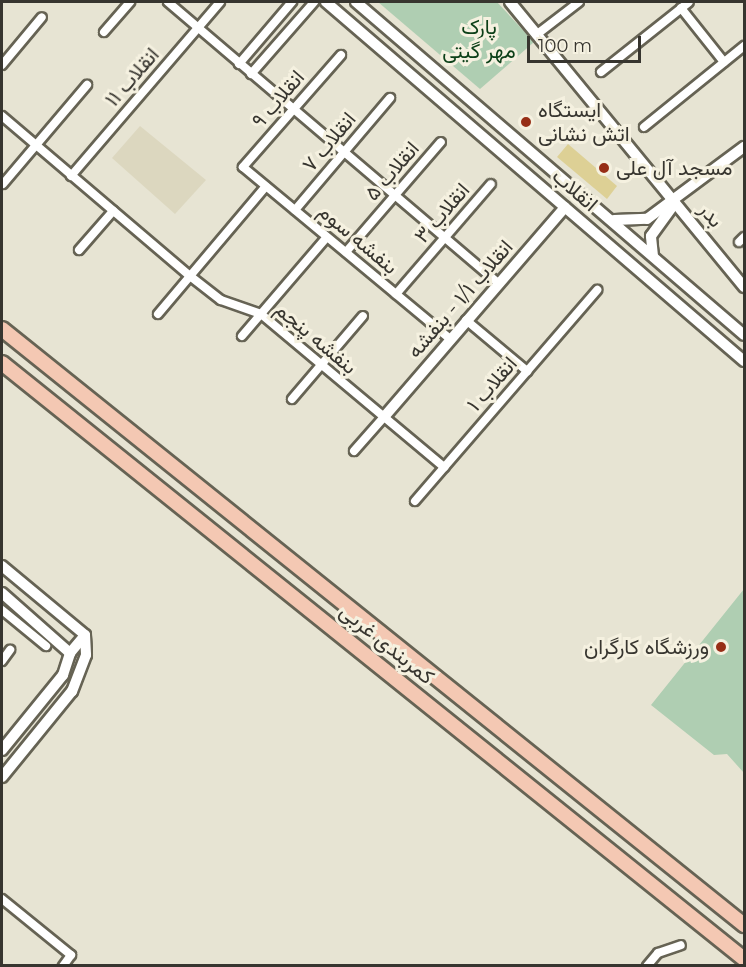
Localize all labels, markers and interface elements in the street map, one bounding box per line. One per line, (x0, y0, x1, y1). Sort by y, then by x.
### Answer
park label: پارک مهر گیتی (442, 14, 516, 64)
scale bar (530, 24, 644, 62)
text: 100 m (538, 35, 592, 57)
street label: انقلاب ۱۱ (100, 42, 164, 112)
street label: انقلاب ۹ (246, 65, 310, 133)
place label: ایستگاه اتش نشانی (538, 97, 630, 147)
street label: انقلاب ۷ (297, 107, 361, 177)
marker: ایستگاه اتش نشانی (519, 115, 533, 129)
street label: انقلاب ۵ (359, 136, 425, 206)
place label: مسجد آل علی (616, 155, 732, 181)
marker: مسجد آل علی (597, 161, 611, 175)
street label: انقلاب (547, 163, 603, 217)
street label: انقلاب ۳ (409, 178, 475, 248)
street label: بنفشه سوم (313, 198, 403, 280)
street label: بدر (693, 198, 729, 232)
street label: انقلاب ۱/۱ - بنفشه (402, 235, 518, 363)
street label: بنفشه پنجم (270, 297, 362, 379)
street label: انقلاب ۱ (462, 352, 522, 416)
street label: کمربندی غربی (335, 598, 439, 690)
place label: ورزشگاه کارگران (584, 634, 709, 660)
marker: ورزشگاه کارگران (714, 640, 728, 654)

